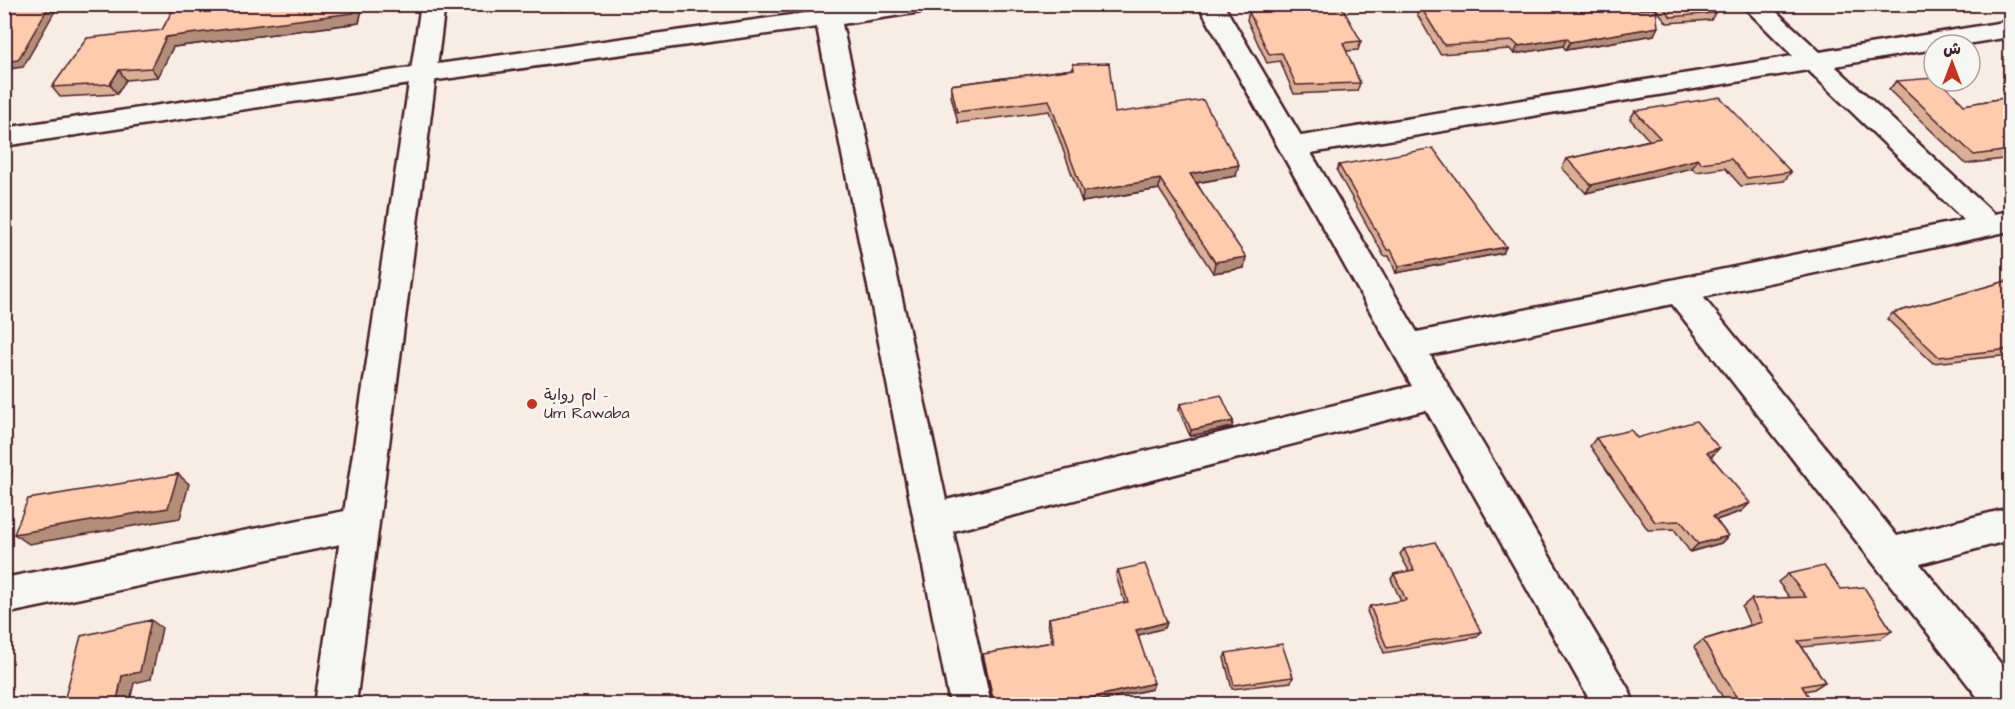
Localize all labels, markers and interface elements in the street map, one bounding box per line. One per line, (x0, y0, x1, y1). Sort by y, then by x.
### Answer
north arrow (1922, 33, 1982, 93)
text: ش (1943, 38, 1961, 60)
place label: ام روابة - Um Rawaba (544, 384, 630, 424)
marker: ام روابة - Um Rawaba (525, 397, 539, 411)

